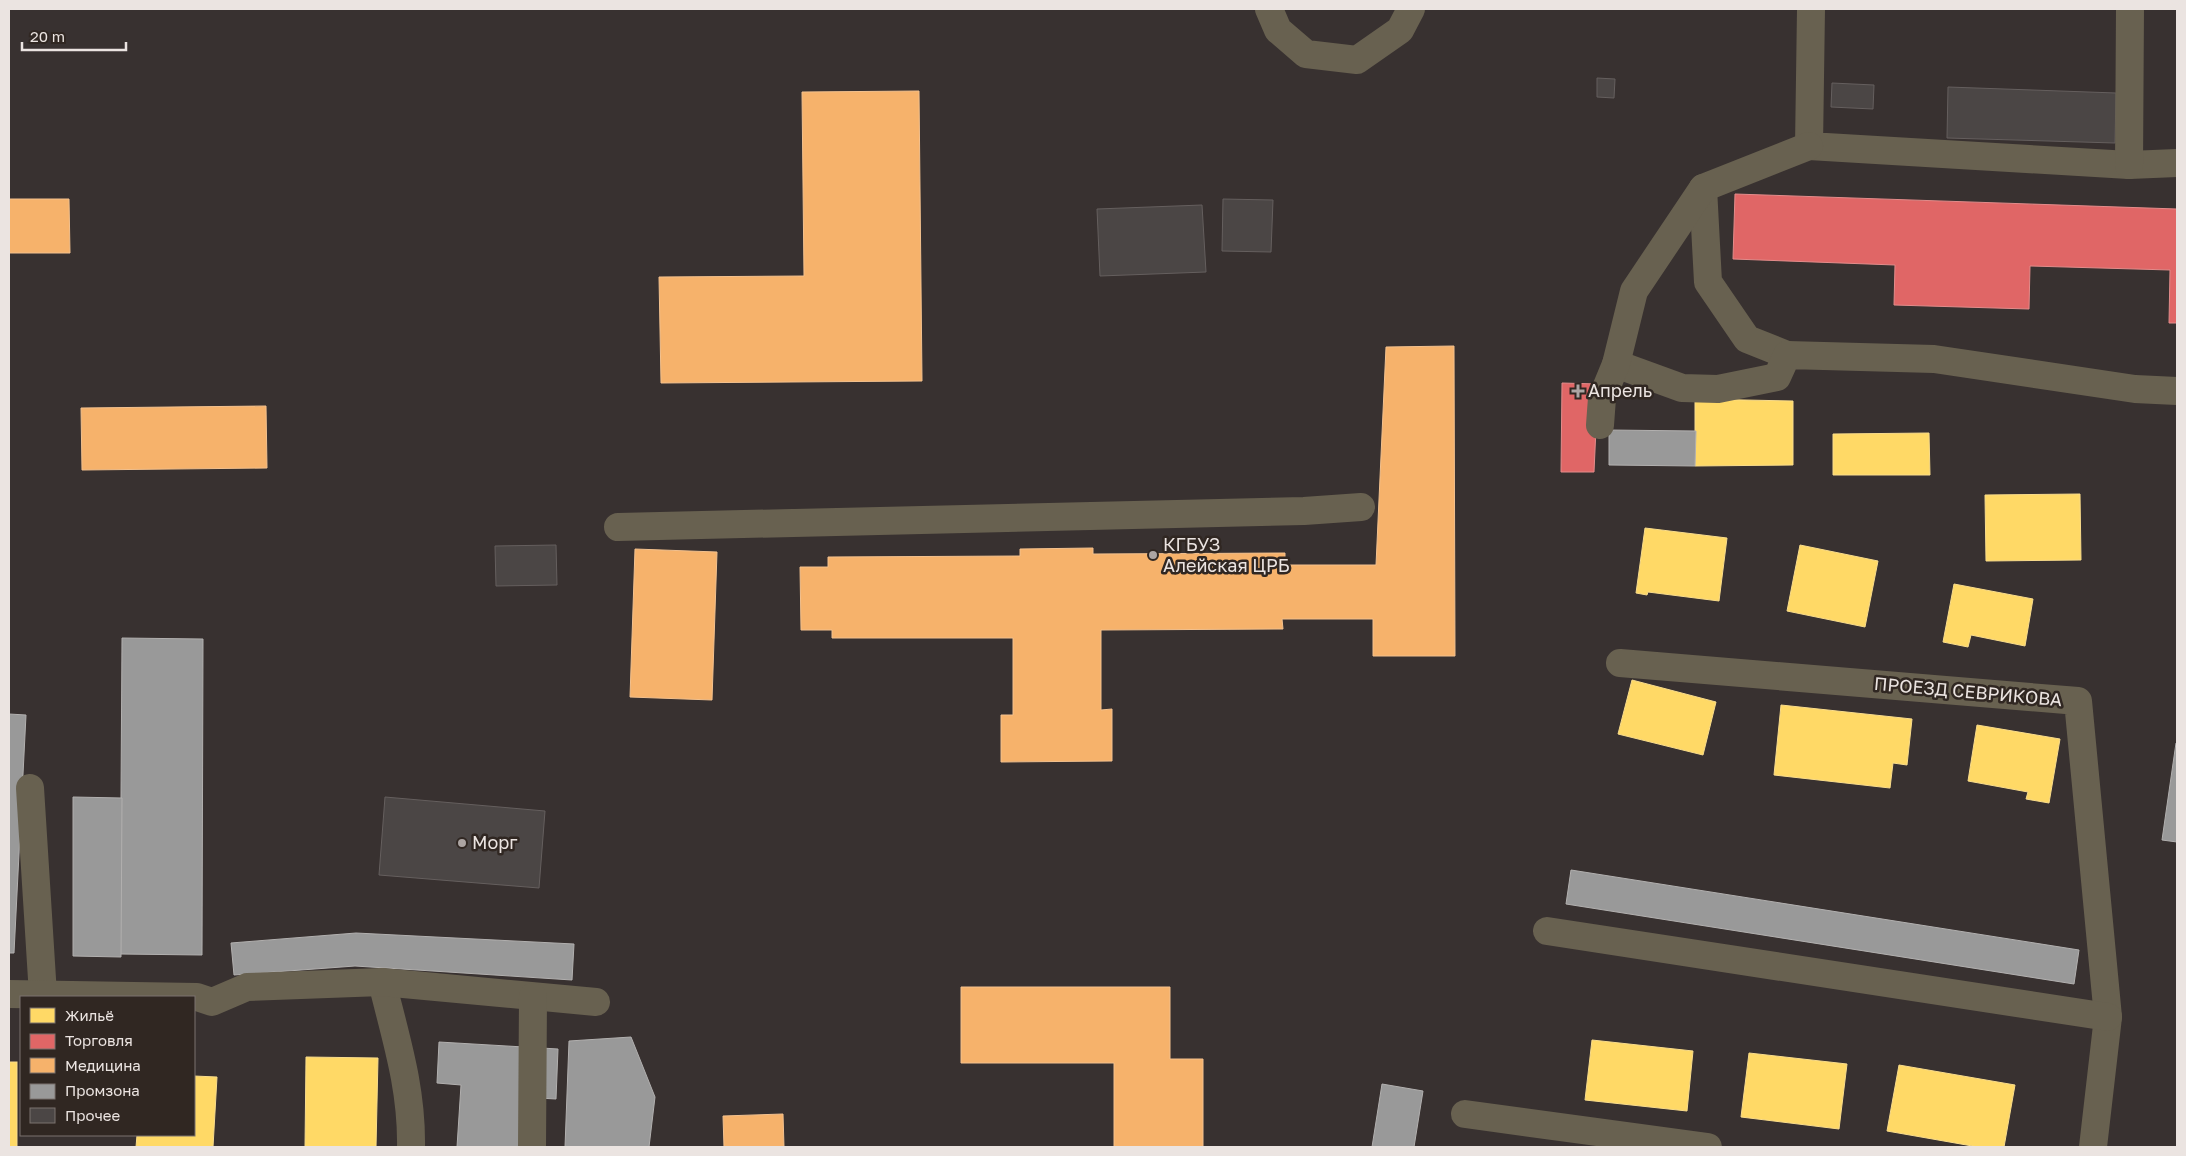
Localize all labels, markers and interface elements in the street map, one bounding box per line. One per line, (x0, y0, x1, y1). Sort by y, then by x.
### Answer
scale bar (22, 20, 126, 52)
text: 20 m (30, 27, 65, 45)
place label: Апрель (1588, 379, 1652, 401)
marker: Апрель (1572, 385, 1584, 397)
place label: КГБУЗ Алейская ЦРБ (1163, 533, 1290, 576)
marker: КГБУЗ Алейская ЦРБ (1147, 549, 1159, 561)
street label: ПРОЕЗД СЕВРИКОВА (1873, 672, 2063, 710)
place label: Морг (472, 831, 518, 853)
marker: Морг (456, 837, 468, 849)
legend (20, 996, 195, 1136)
text: Жильё (65, 1006, 114, 1024)
text: Торговля (65, 1031, 133, 1049)
text: Медицина (65, 1056, 141, 1074)
text: Промзона (65, 1081, 140, 1099)
text: Прочее (65, 1106, 121, 1124)

